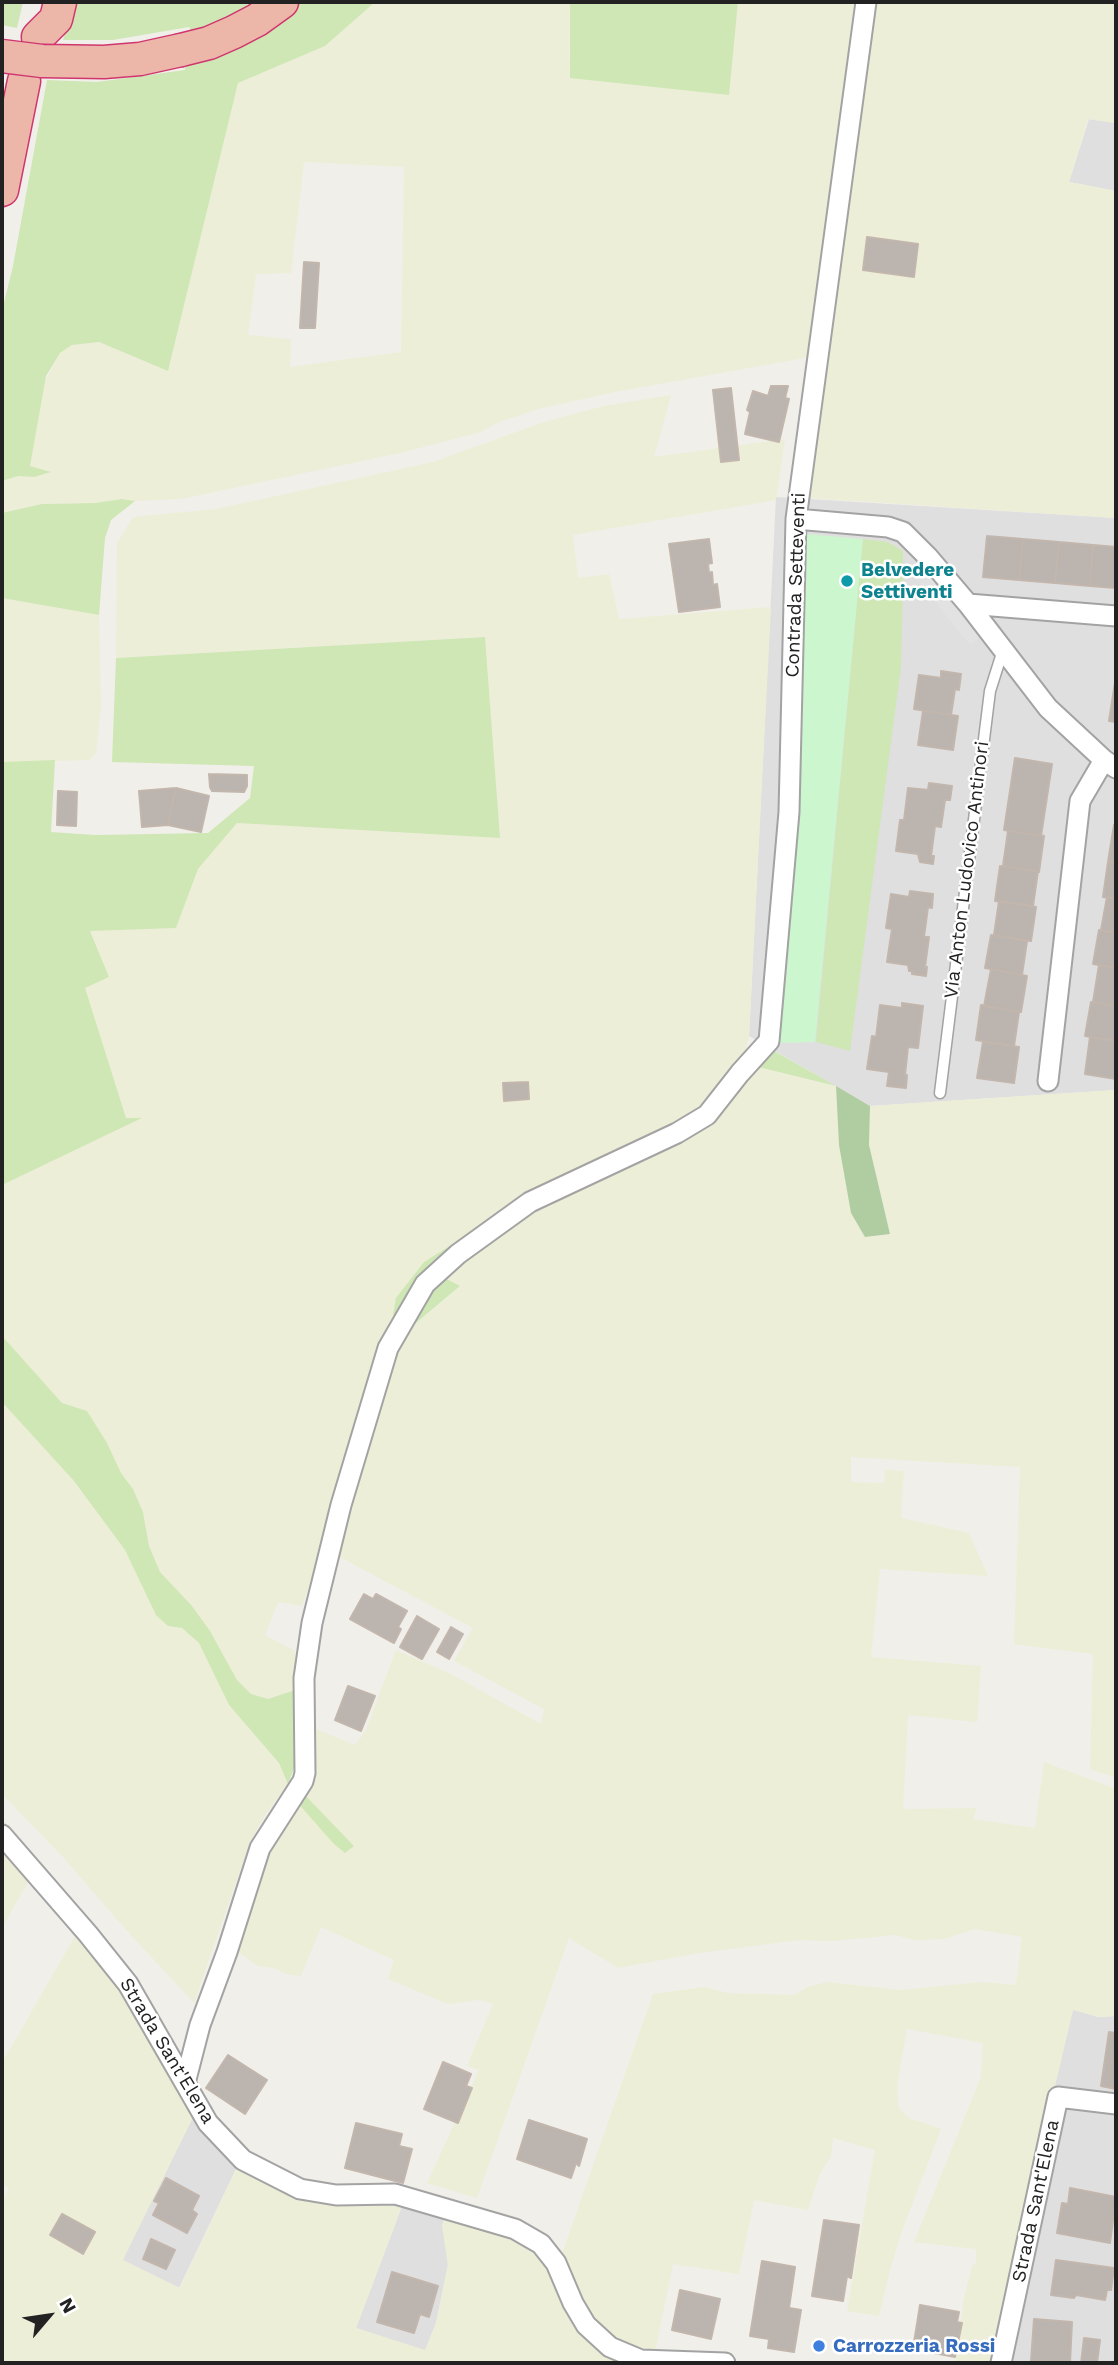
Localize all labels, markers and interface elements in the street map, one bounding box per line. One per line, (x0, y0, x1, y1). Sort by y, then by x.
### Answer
street label: Contrada Setteventi (781, 492, 811, 678)
place label: Belvedere Settiventi (861, 559, 954, 603)
marker: Belvedere Settiventi (839, 573, 855, 589)
street label: Via Anton Ludovico Antinori (940, 740, 994, 1000)
street label: Strada Sant'Elena (115, 1974, 219, 2128)
street label: Strada Sant'Elena (1008, 2118, 1064, 2284)
north arrow (14, 2281, 84, 2351)
text: N (54, 2294, 81, 2317)
place label: Carrozzeria Rossi (833, 2335, 995, 2357)
marker: Carrozzeria Rossi (811, 2338, 827, 2354)

